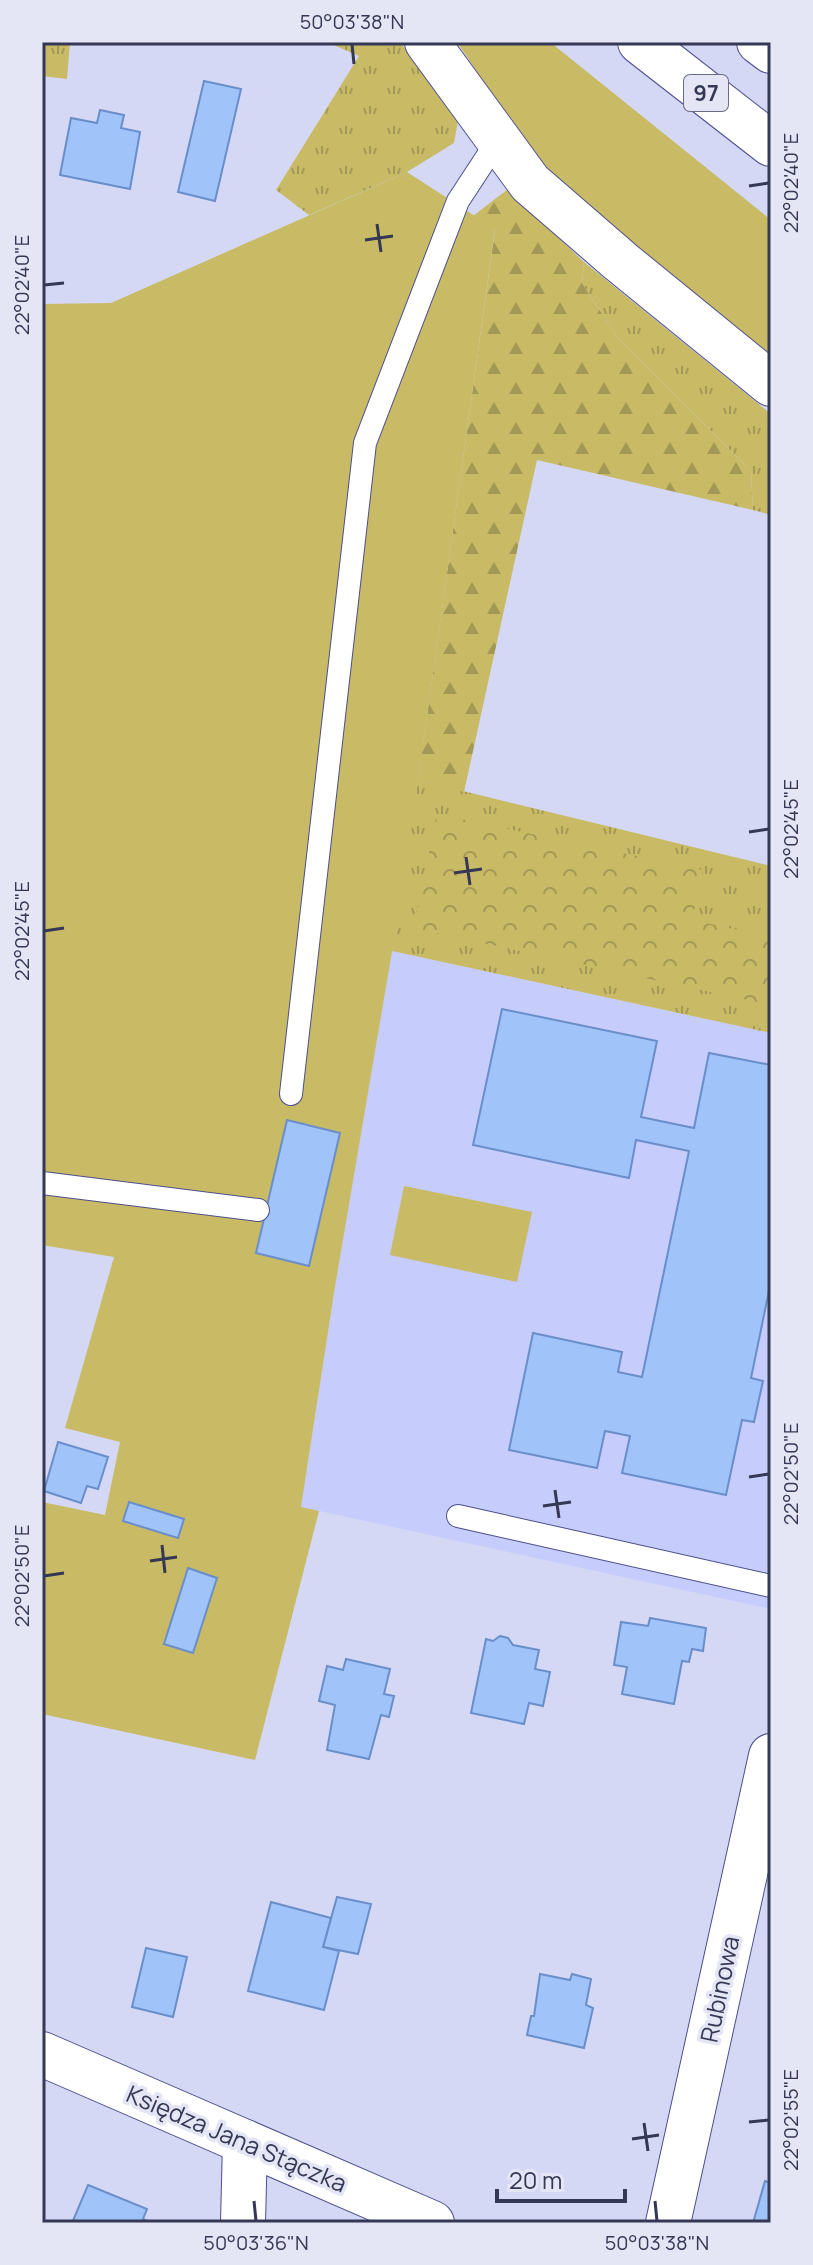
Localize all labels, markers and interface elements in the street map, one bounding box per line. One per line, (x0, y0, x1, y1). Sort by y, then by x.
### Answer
text: 50°03'38"N (300, 8, 404, 35)
road number: 97 (684, 75, 728, 111)
text: 22°02'40"E (777, 133, 804, 233)
text: 22°02'40"E (8, 235, 35, 335)
text: 22°02'45"E (777, 779, 804, 879)
text: 22°02'45"E (8, 881, 35, 981)
text: 22°02'50"E (777, 1423, 804, 1525)
text: 22°02'50"E (8, 1525, 35, 1627)
street label: Rubinowa (692, 1933, 746, 2045)
text: 22°02'55"E (777, 2069, 804, 2171)
street label: Księdza Jana Stączka (122, 2077, 352, 2199)
scale bar (497, 2153, 625, 2203)
text: 20 m (509, 2163, 562, 2196)
text: 50°03'36"N (203, 2229, 309, 2256)
text: 50°03'38"N (605, 2229, 709, 2256)

